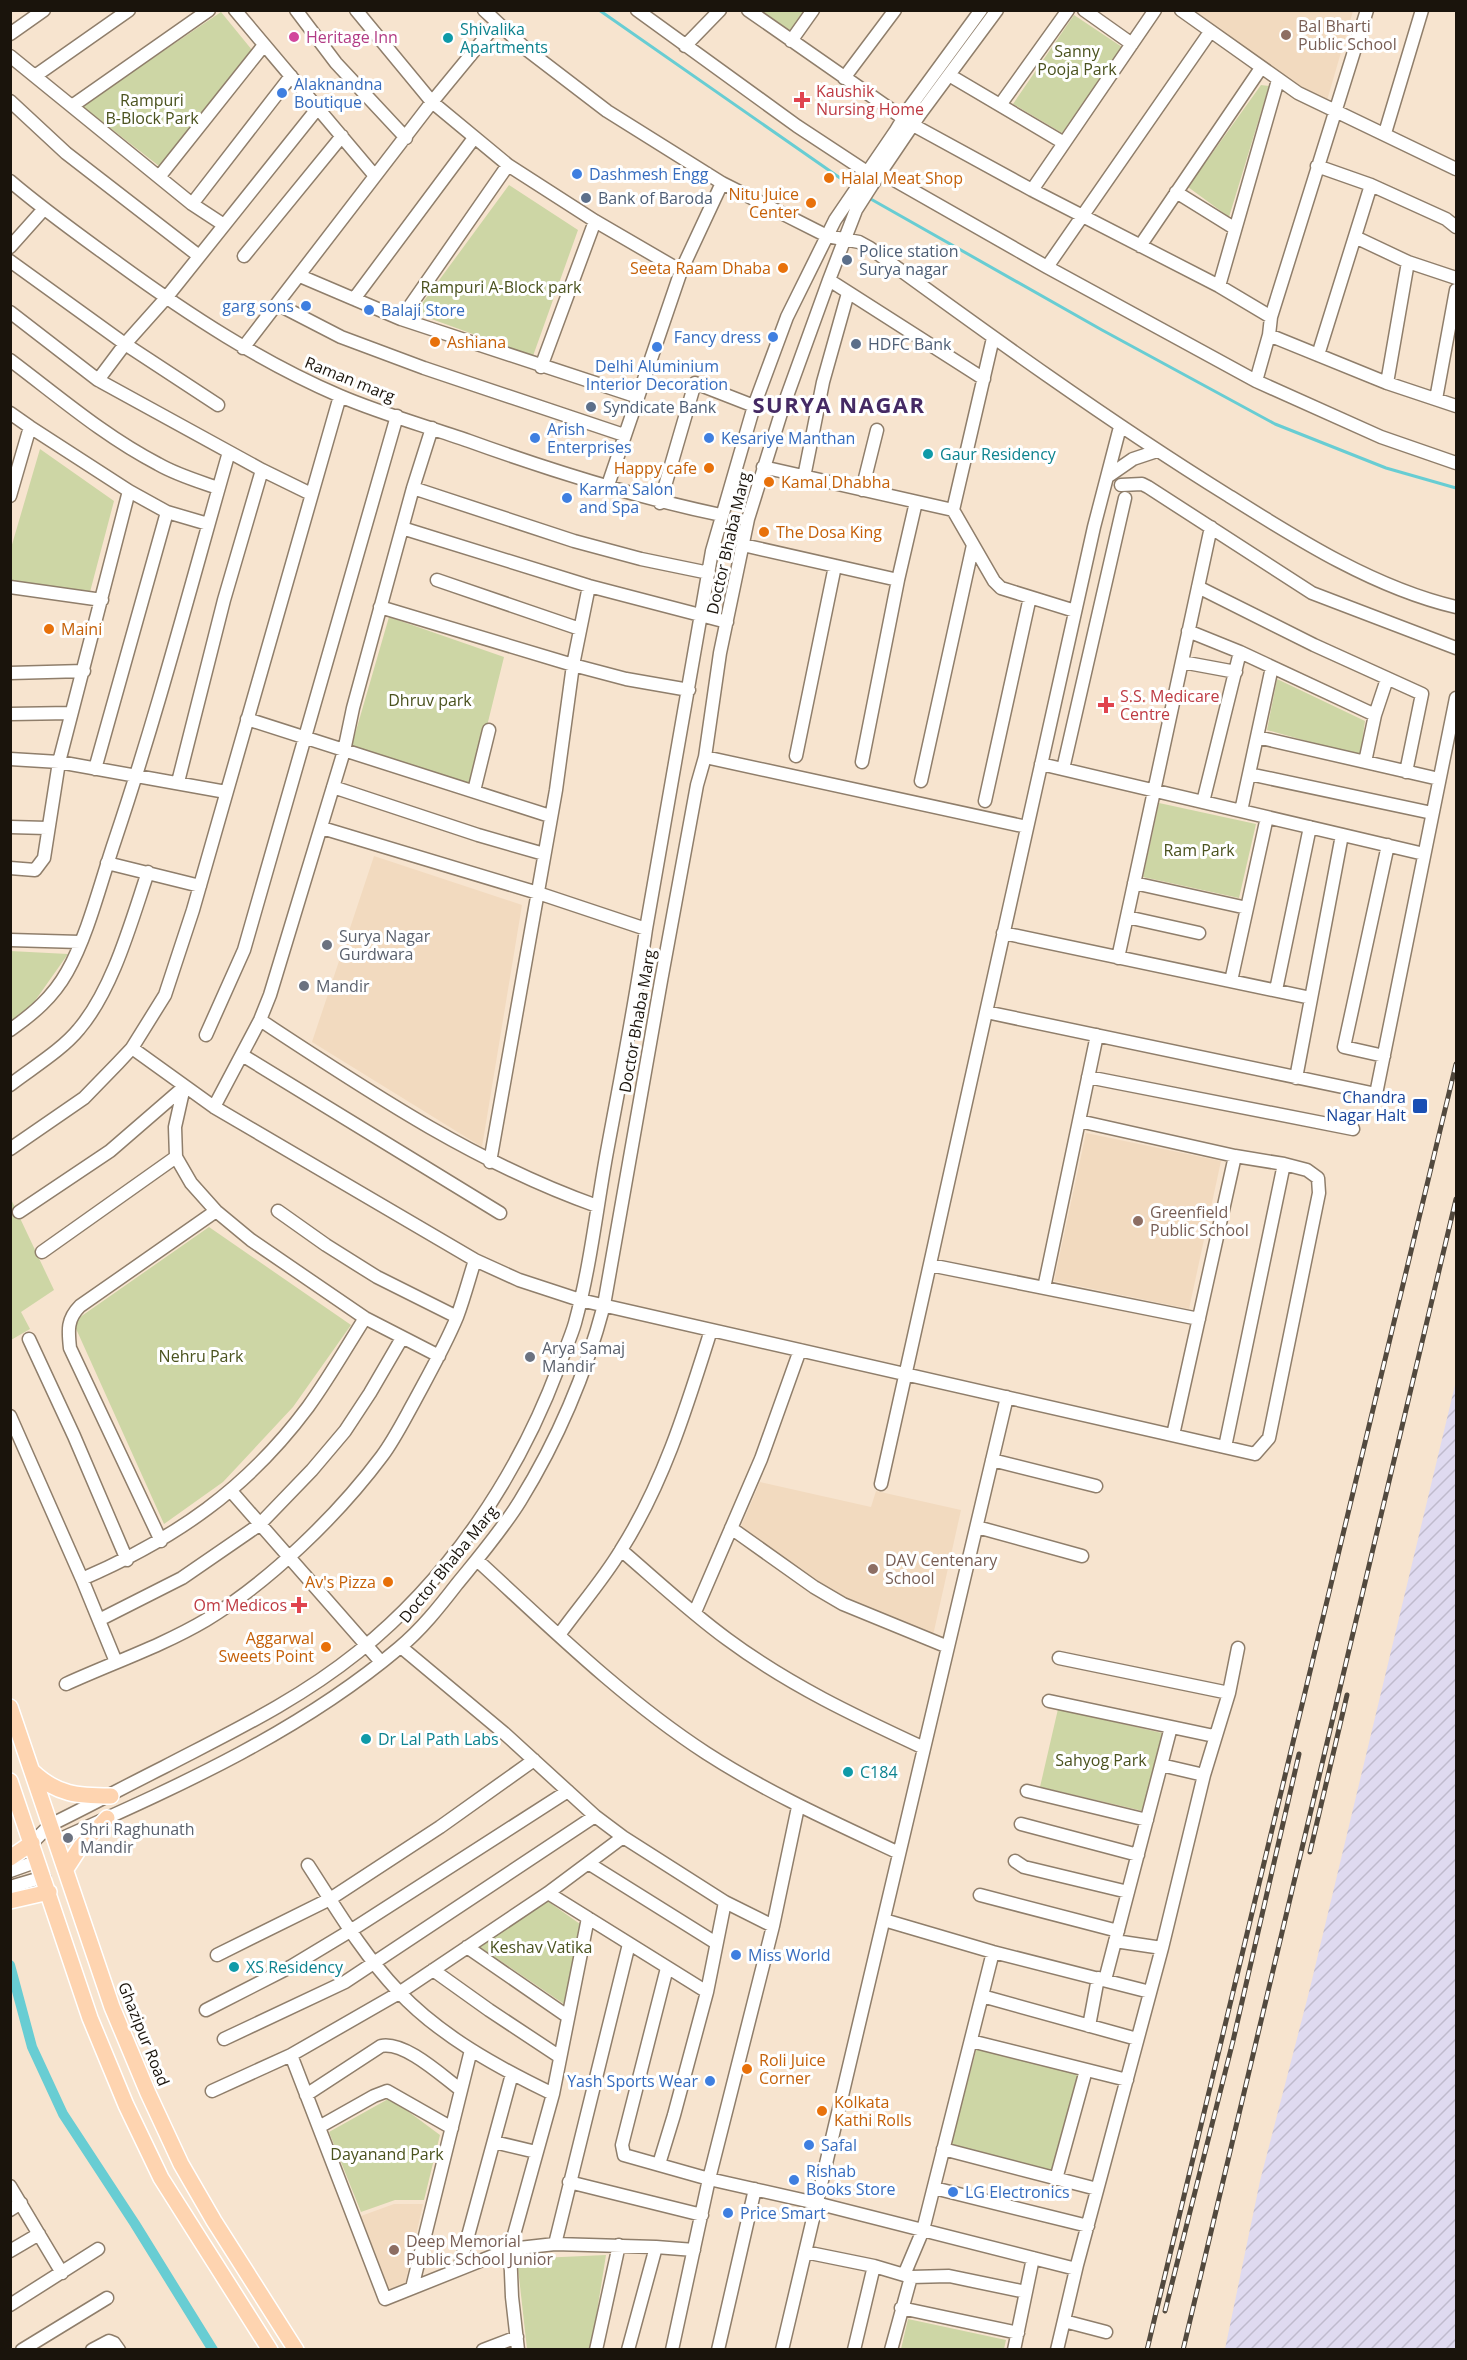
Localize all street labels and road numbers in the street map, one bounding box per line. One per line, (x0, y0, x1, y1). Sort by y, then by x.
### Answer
street label: Raman marg (302, 351, 399, 407)
street label: Doctor Bhaba Marg (701, 469, 755, 616)
street label: Doctor Bhaba Marg (614, 947, 661, 1094)
street label: Doctor Bhaba Marg (394, 1500, 502, 1627)
street label: Ghazipur Road (113, 1979, 175, 2089)

